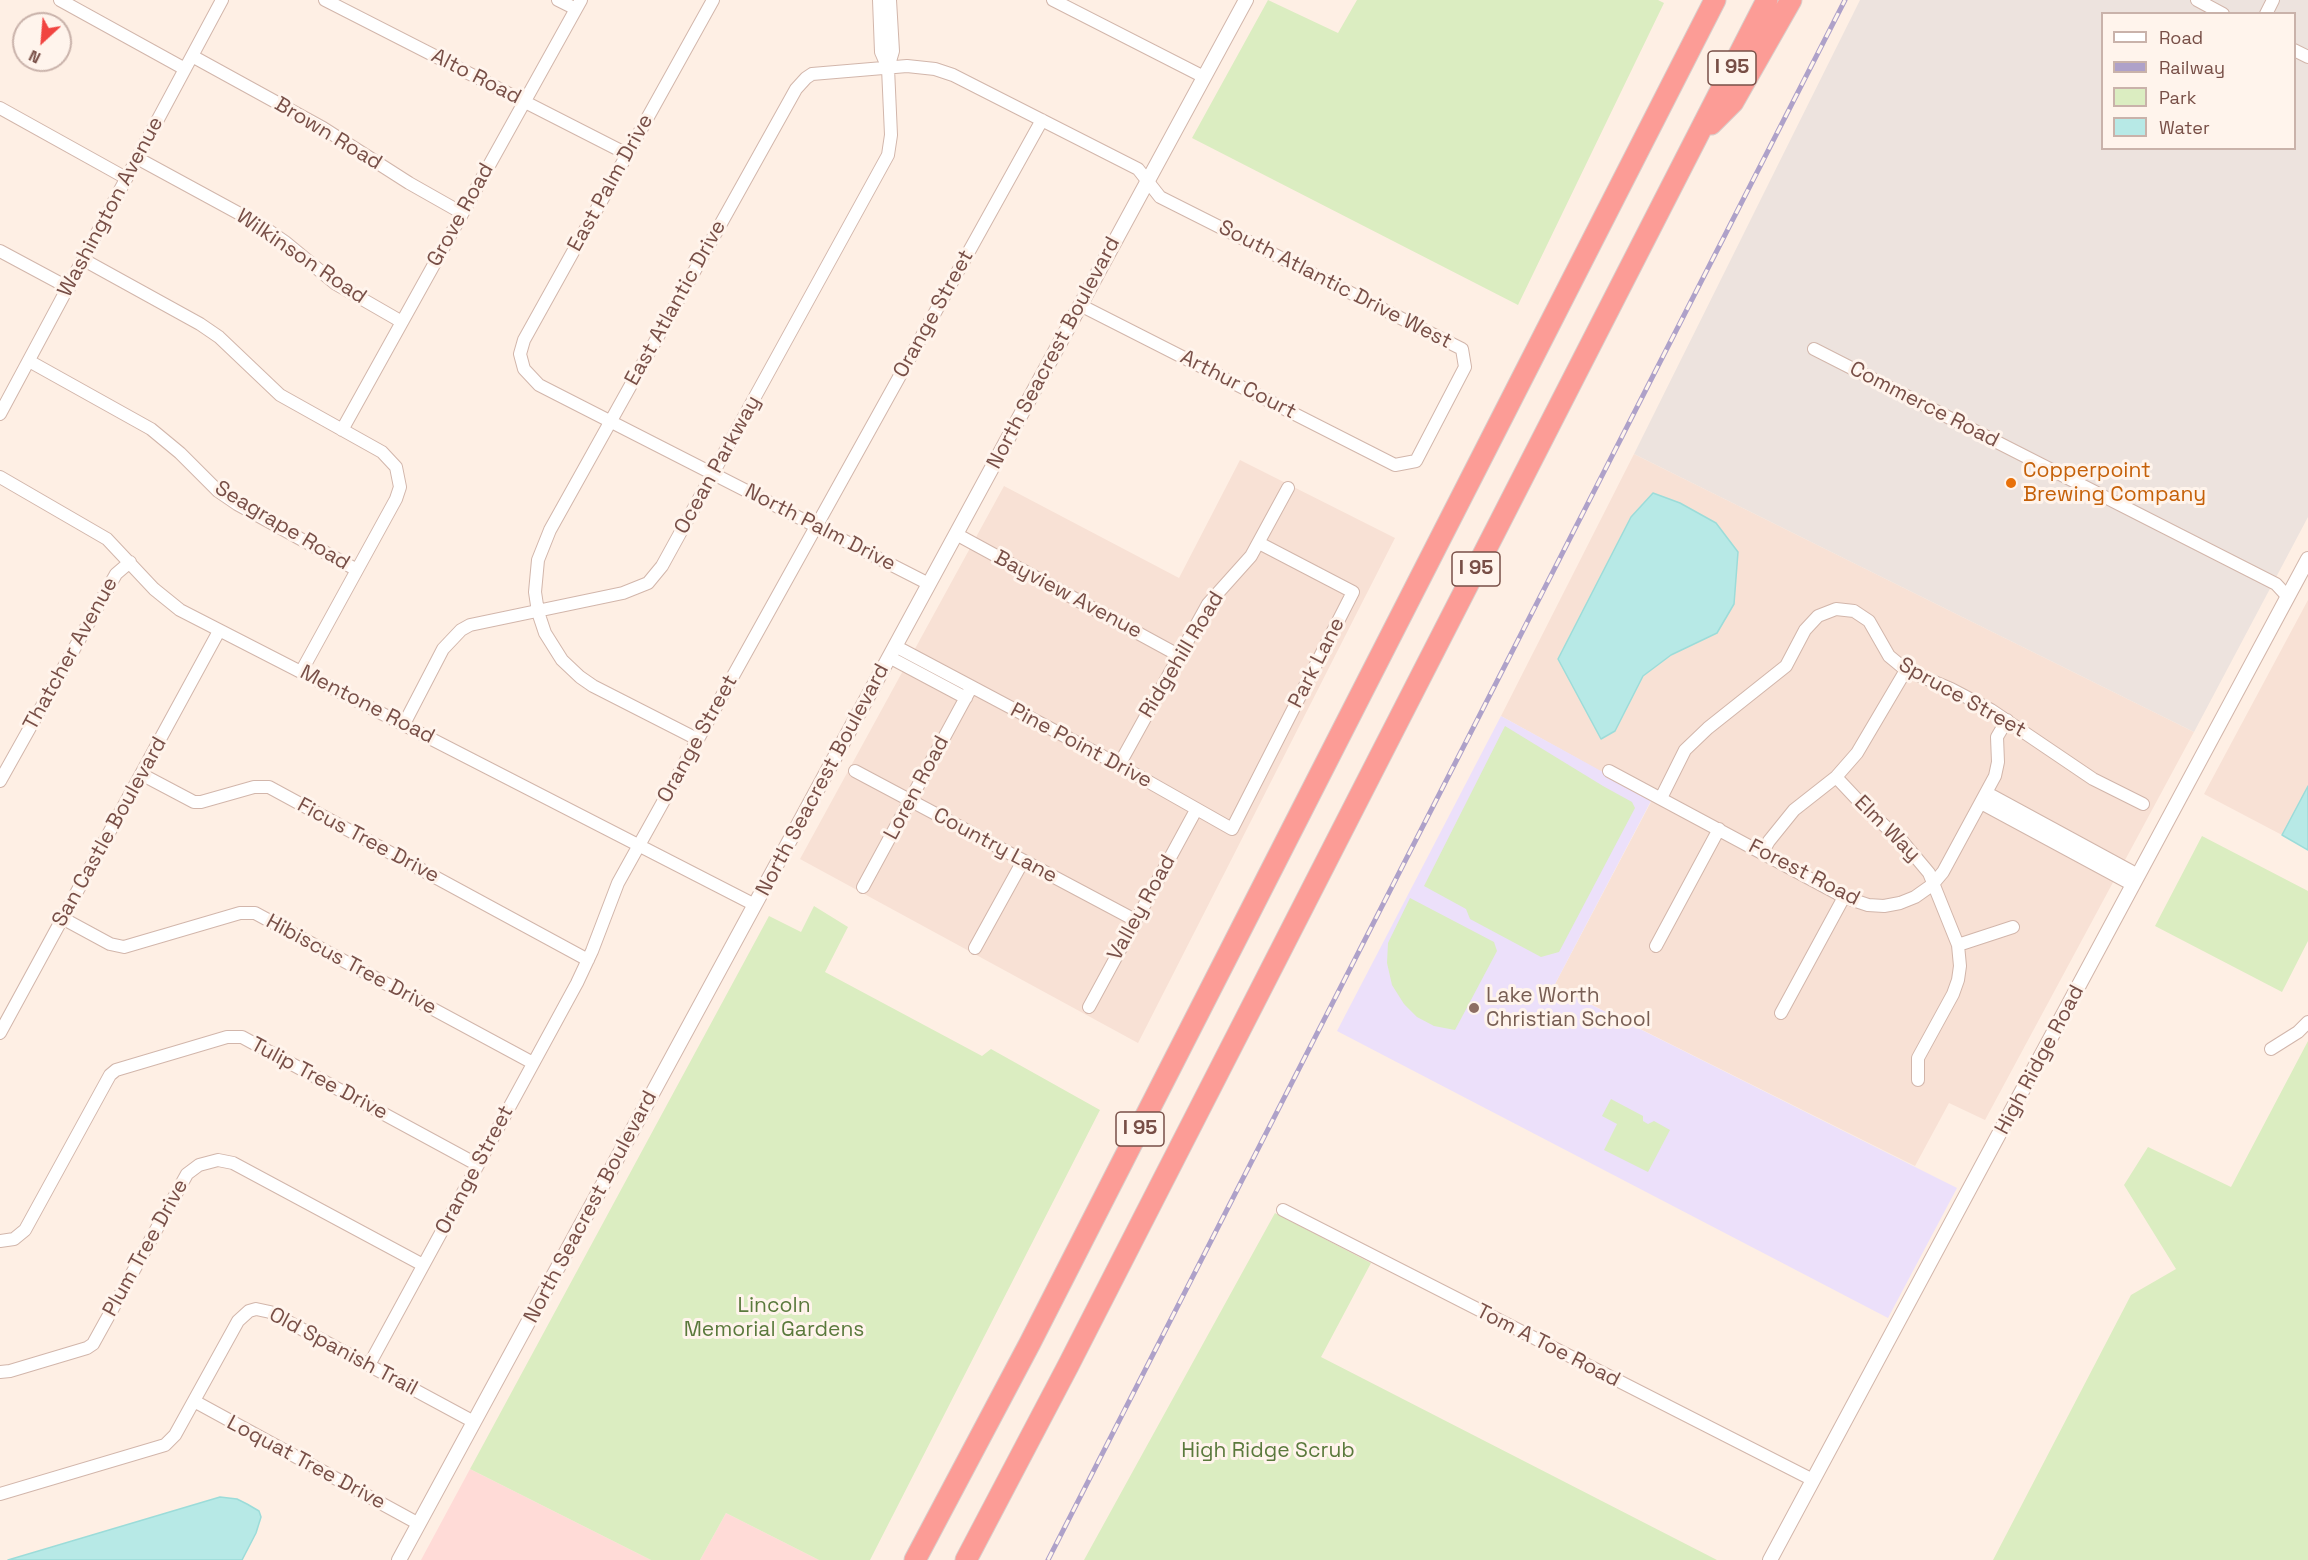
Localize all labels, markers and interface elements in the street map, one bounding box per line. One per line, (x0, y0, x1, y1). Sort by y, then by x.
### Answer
north arrow (12, 12, 72, 72)
legend (2101, 12, 2296, 150)
text: Road (2159, 26, 2203, 49)
street label: Alto Road (427, 44, 525, 110)
text: N (25, 45, 44, 69)
road number: I 95 (1708, 51, 1756, 85)
text: Railway (2159, 56, 2225, 79)
text: Park (2159, 86, 2196, 109)
street label: Brown Road (270, 92, 386, 176)
street label: East Palm Drive (563, 110, 659, 256)
street label: Washington Avenue (53, 113, 169, 301)
text: Water (2159, 116, 2210, 139)
street label: Grove Road (422, 159, 500, 271)
street label: Wilkinson Road (231, 204, 371, 310)
street label: South Atlantic Drive West (1214, 215, 1456, 355)
street label: East Atlantic Drive (620, 216, 732, 390)
street label: North Seacrest Boulevard (982, 233, 1126, 473)
street label: Orange Street (889, 246, 979, 382)
street label: Arthur Court (1176, 345, 1300, 425)
street label: Commerce Road (1845, 356, 2003, 454)
street label: Ocean Parkway (670, 391, 766, 539)
place label: Copperpoint Brewing Company (2023, 458, 2206, 508)
street label: Seagrape Road (210, 476, 354, 576)
marker: Copperpoint Brewing Company (2004, 476, 2018, 490)
street label: North Palm Drive (740, 479, 900, 577)
street label: Bayview Avenue (990, 545, 1146, 645)
road number: I 95 (1452, 552, 1500, 586)
street label: Thatcher Avenue (18, 573, 124, 735)
street label: Ridgehill Road (1134, 587, 1230, 723)
street label: Park Lane (1284, 614, 1350, 712)
street label: Spruce Street (1894, 653, 2030, 743)
street label: Mentone Road (295, 660, 439, 750)
street label: North Seacrest Boulevard (751, 660, 895, 900)
street label: Orange Street (653, 671, 743, 807)
street label: Pine Point Drive (1006, 698, 1156, 794)
street label: Loren Road (879, 732, 955, 844)
street label: San Castle Boulevard (47, 733, 173, 931)
street label: Elm Way (1849, 791, 1925, 867)
street label: Ficus Tree Drive (293, 793, 443, 889)
street label: Country Lane (929, 803, 1061, 889)
street label: Forest Road (1744, 834, 1864, 912)
street label: Valley Road (1103, 851, 1181, 965)
street label: Hibiscus Tree Drive (261, 909, 441, 1021)
street label: High Ridge Road (1990, 981, 2090, 1139)
place label: Lake Worth Christian School (1486, 983, 1651, 1033)
marker: Lake Worth Christian School (1467, 1001, 1481, 1015)
street label: Tulip Tree Drive (246, 1032, 392, 1126)
street label: North Seacrest Boulevard (519, 1087, 663, 1327)
street label: Orange Street (431, 1101, 519, 1239)
road number: I 95 (1116, 1112, 1164, 1146)
street label: Plum Tree Drive (98, 1175, 194, 1321)
park label: Lincoln Memorial Gardens (684, 1293, 864, 1343)
street label: Tom A Toe Road (1472, 1299, 1624, 1393)
street label: Old Spanish Trail (264, 1302, 422, 1402)
street label: Loquat Tree Drive (222, 1411, 390, 1515)
park label: High Ridge Scrub (1181, 1438, 1355, 1464)

